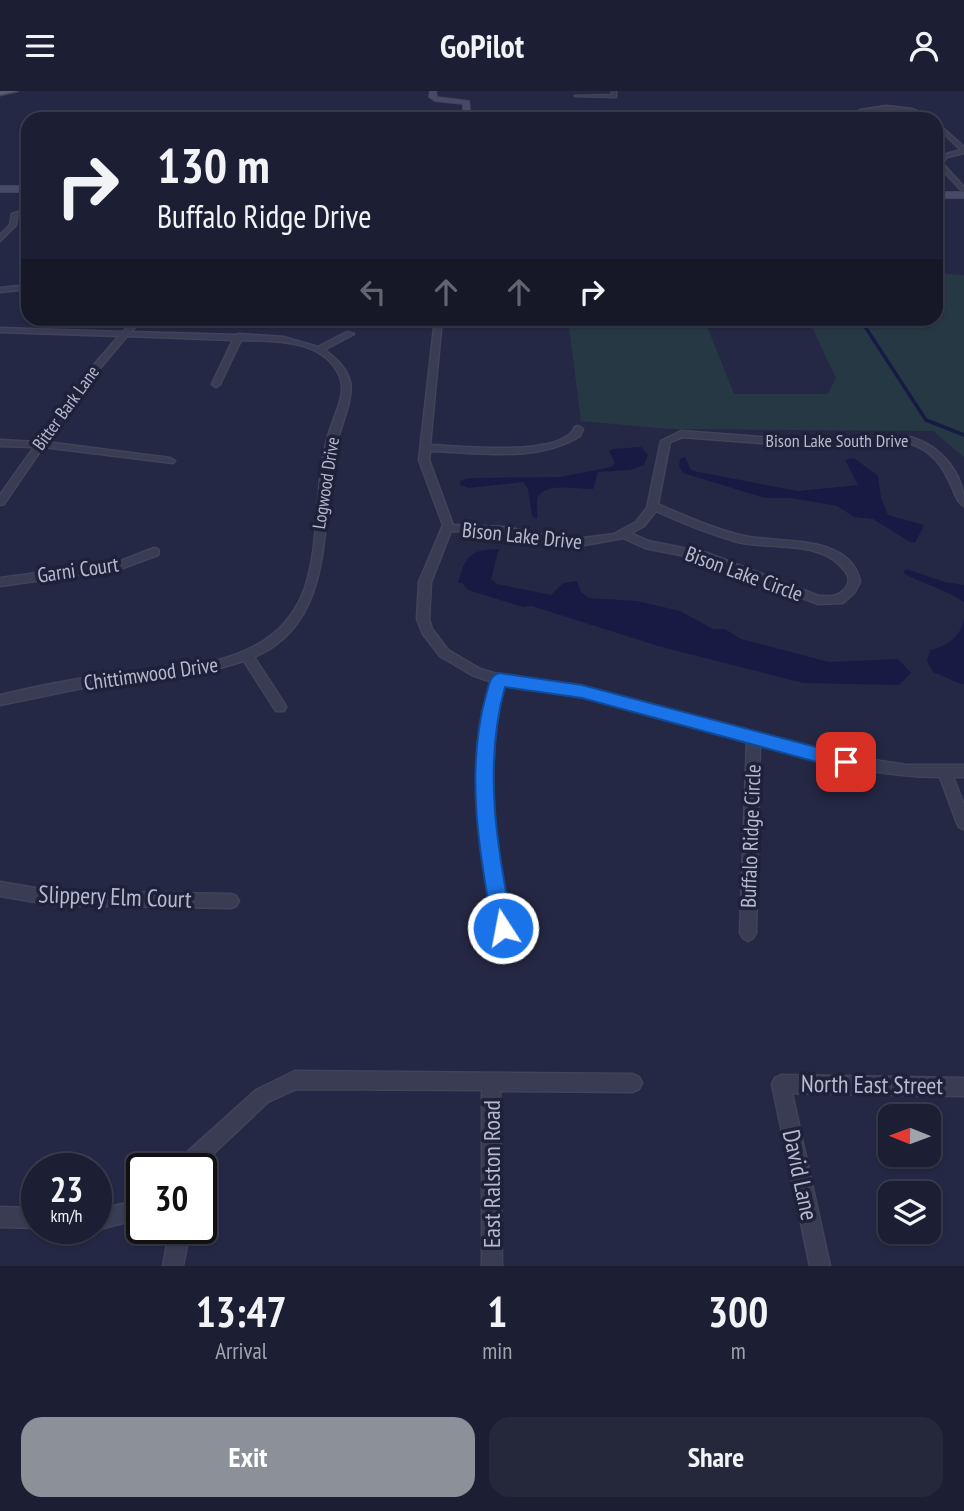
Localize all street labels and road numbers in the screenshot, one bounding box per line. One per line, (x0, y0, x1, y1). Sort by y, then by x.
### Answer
street label: Bitter Bark Lane (27, 361, 104, 455)
street label: Bison Lake South Drive (765, 429, 909, 452)
street label: Logwood Drive (307, 435, 344, 530)
street label: Bison Lake Drive (461, 516, 583, 555)
street label: Bison Lake Circle (682, 540, 807, 607)
street label: Garni Court (35, 550, 121, 589)
street label: Chittimwood Drive (82, 651, 220, 696)
street label: Buffalo Ridge Circle (735, 764, 766, 908)
street label: Slippery Elm Court (38, 878, 193, 915)
street label: North East Street (801, 1068, 944, 1101)
street label: East Ralston Road (476, 1100, 507, 1248)
street label: David Lane (776, 1127, 825, 1223)

